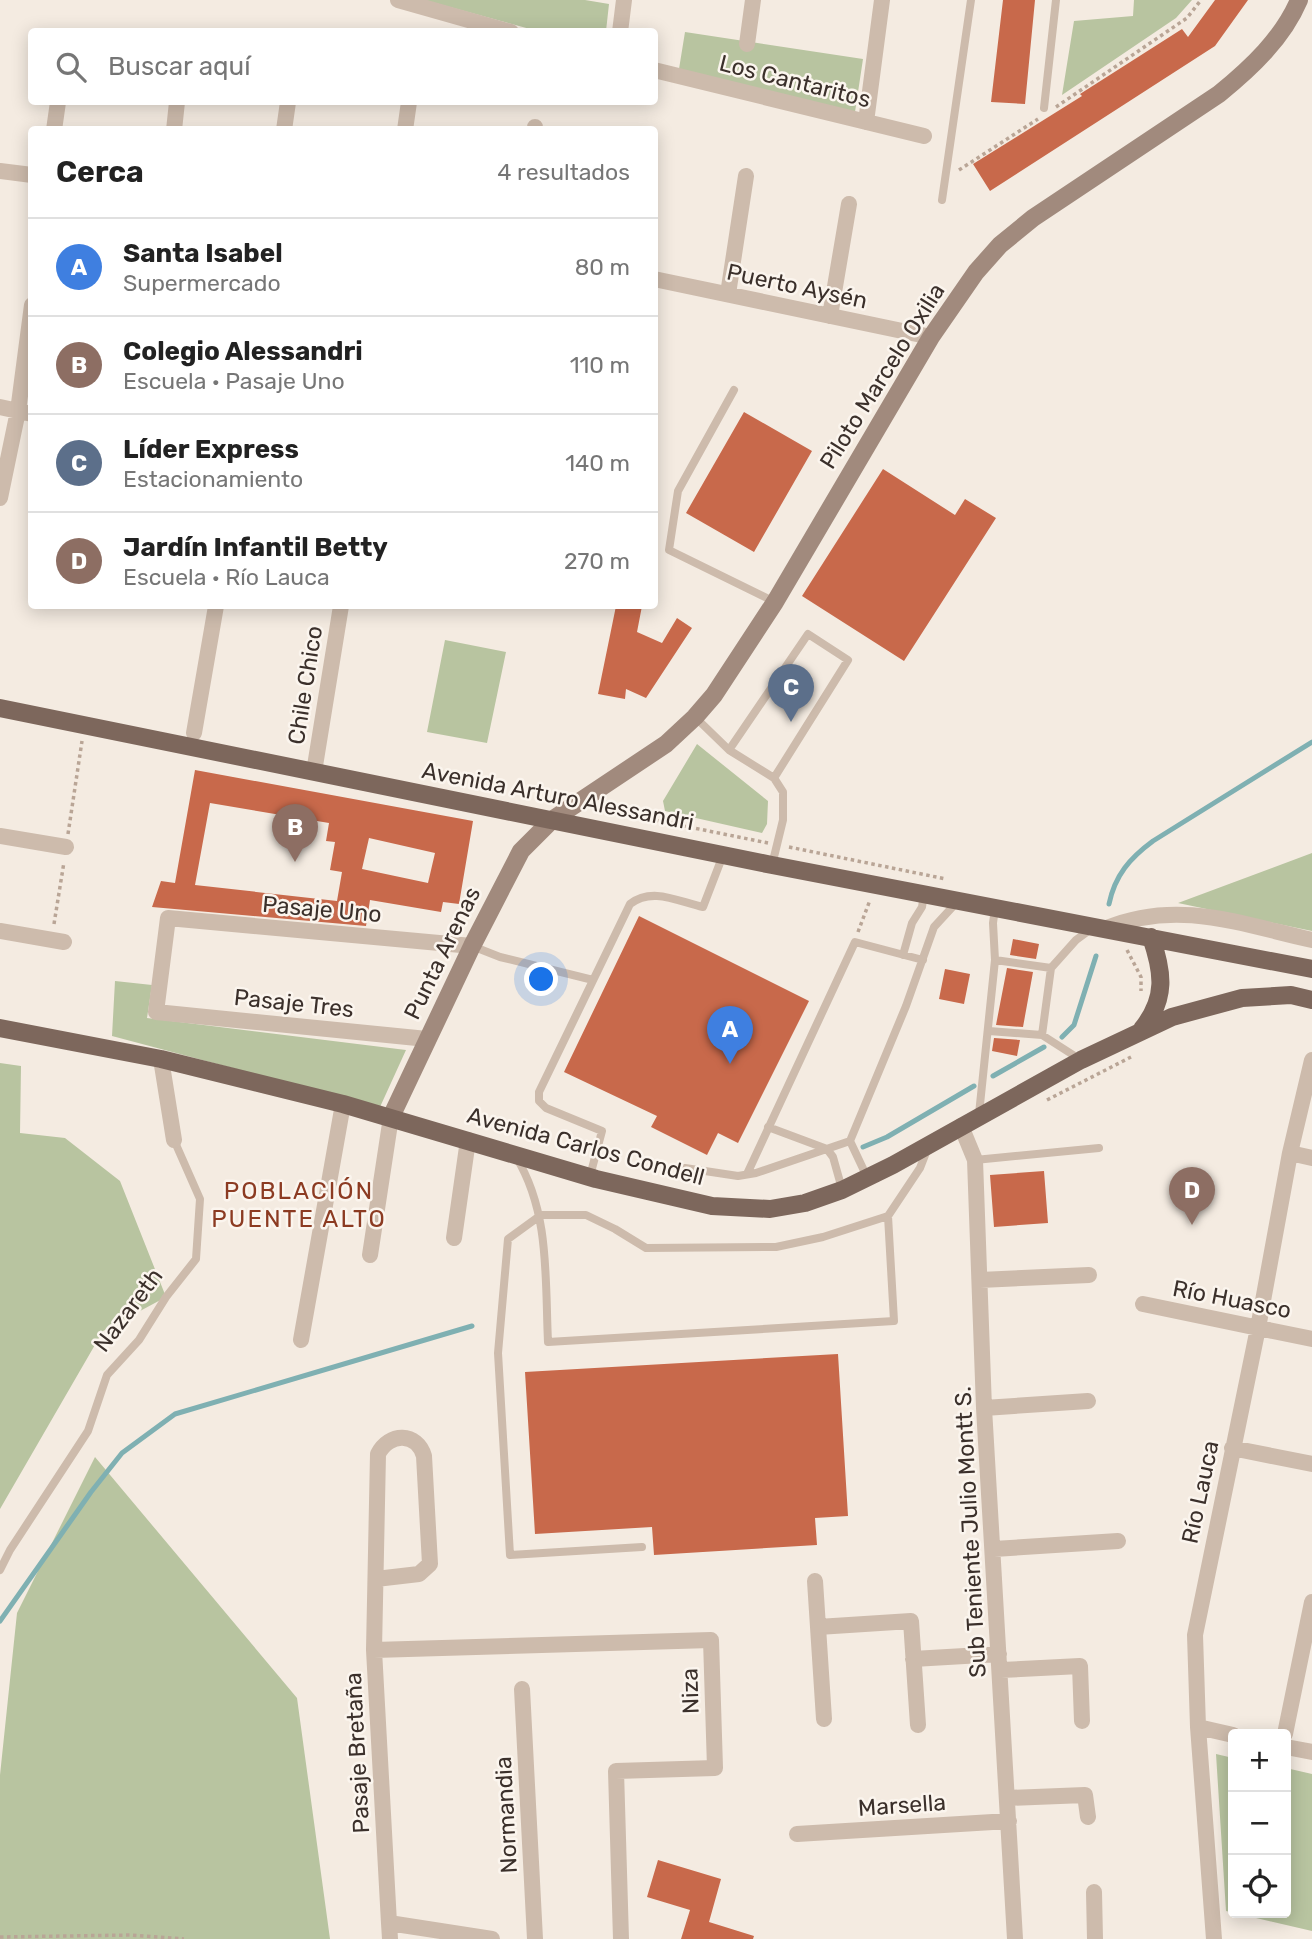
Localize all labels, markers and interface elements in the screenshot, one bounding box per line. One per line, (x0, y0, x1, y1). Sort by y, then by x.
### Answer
search box (28, 28, 658, 105)
icon: search (52, 48, 90, 86)
street label: Los Cantaritos (716, 49, 874, 113)
text: Buscar aquí (108, 51, 250, 82)
text: Cerca (56, 154, 144, 190)
text: 4 resultados (497, 158, 630, 186)
text: Santa Isabel (123, 238, 283, 269)
text: A (71, 253, 87, 281)
text: 80 m (575, 253, 630, 281)
street label: Puerto Aysén (724, 257, 870, 315)
text: Supermercado (123, 269, 281, 297)
street label: Piloto Marcelo Oxilia (814, 278, 950, 474)
text: Colegio Alessandri (123, 336, 363, 367)
text: B (71, 351, 87, 379)
text: 110 m (570, 351, 630, 379)
text: Escuela · Pasaje Uno (123, 367, 345, 395)
text: Líder Express (123, 434, 299, 465)
text: C (71, 449, 87, 477)
text: 140 m (565, 449, 630, 477)
text: Estacionamiento (123, 465, 303, 493)
text: Jardín Infantil Betty (123, 532, 388, 563)
text: D (71, 547, 87, 575)
text: 270 m (564, 547, 630, 575)
text: Escuela · Río Lauca (123, 563, 330, 591)
street label: Chile Chico (282, 624, 328, 746)
pin: C (768, 664, 814, 722)
street label: Avenida Arturo Alessandri (420, 756, 696, 836)
pin: B (272, 804, 318, 862)
street label: Punta Arenas (398, 882, 486, 1024)
street label: Pasaje Uno (261, 890, 383, 928)
your location (524, 962, 558, 996)
street label: Pasaje Tres (233, 983, 355, 1023)
pin: A (707, 1006, 753, 1064)
street label: Avenida Carlos Condell (464, 1101, 708, 1191)
pin: D (1169, 1167, 1215, 1225)
district label: POBLACIÓN PUENTE ALTO (211, 1177, 387, 1233)
street label: Nazareth (88, 1263, 168, 1357)
street label: Río Huasco (1170, 1274, 1294, 1324)
street label: Sub Teniente Julio Montt S. (948, 1386, 992, 1678)
street label: Río Lauca (1175, 1438, 1225, 1546)
street label: Niza (675, 1668, 705, 1714)
street label: Pasaje Bretaña (339, 1672, 375, 1834)
map controls (1228, 1729, 1291, 1918)
button: + (1228, 1729, 1291, 1792)
street label: Normandia (489, 1756, 523, 1874)
street label: Marsella (857, 1788, 947, 1822)
button: − (1228, 1792, 1291, 1855)
button: locate (1228, 1855, 1291, 1918)

